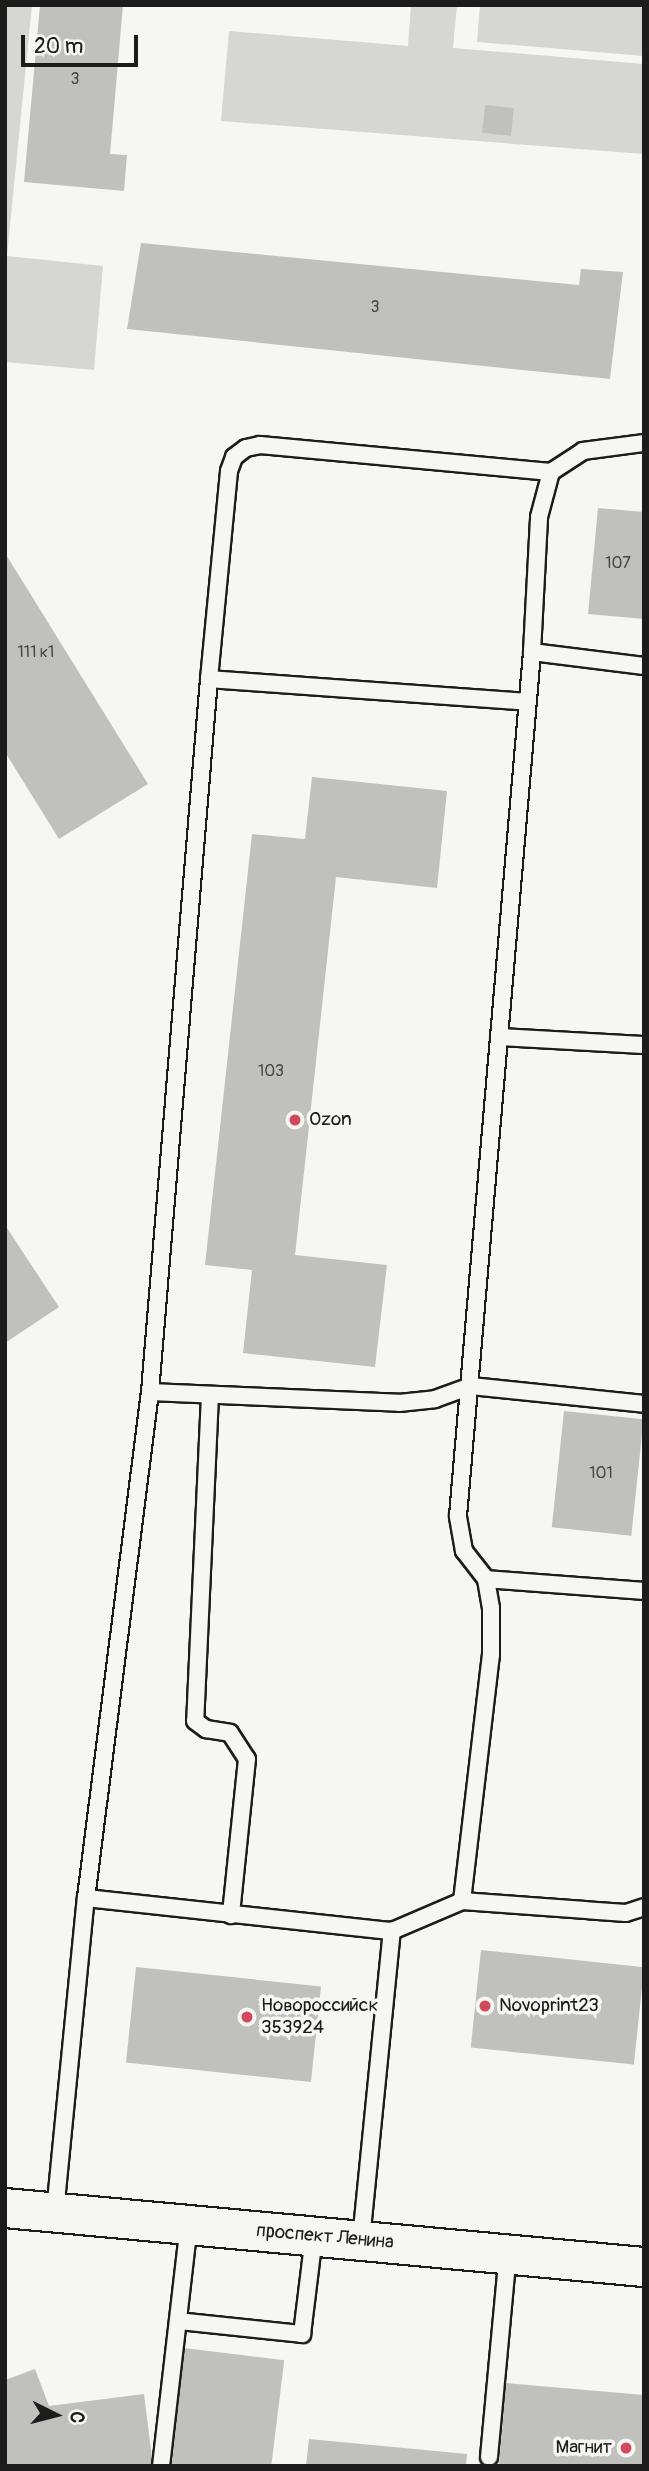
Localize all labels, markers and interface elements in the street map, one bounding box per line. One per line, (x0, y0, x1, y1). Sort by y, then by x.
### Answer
scale bar (24, 21, 142, 65)
text: 20 m (34, 33, 83, 60)
house number: 3 (71, 69, 79, 89)
house number: 3 (371, 297, 379, 317)
house number: 107 (605, 553, 631, 573)
house number: 111 к1 (18, 642, 54, 662)
house number: 103 (258, 1061, 284, 1081)
place label: Ozon (309, 1109, 352, 1131)
marker: Ozon (287, 1112, 303, 1128)
house number: 101 (589, 1463, 613, 1483)
place label: Новороссийск 353924 (261, 1995, 378, 2039)
place label: Novoprint23 (499, 1995, 599, 2017)
marker: Novoprint23 (477, 1998, 493, 2014)
marker: Новороссийск 353924 (239, 2009, 255, 2025)
street label: проспект Ленина (255, 2220, 395, 2254)
north arrow (21, 2380, 91, 2450)
text: С (64, 2410, 89, 2424)
place label: Магнит (556, 2437, 612, 2459)
marker: Магнит (618, 2440, 634, 2456)

